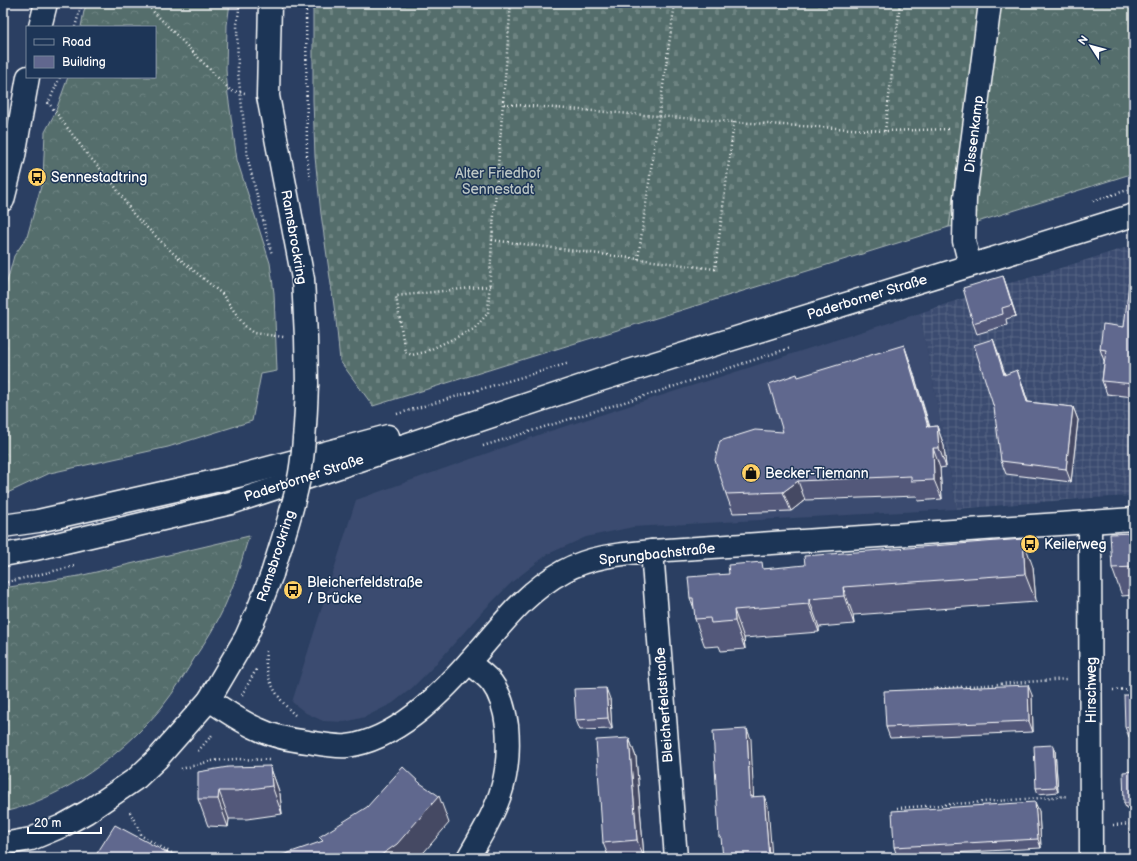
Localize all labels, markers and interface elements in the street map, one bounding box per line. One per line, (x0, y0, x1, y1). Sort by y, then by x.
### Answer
legend (26, 26, 156, 78)
north arrow (1071, 26, 1111, 66)
text: N (1076, 33, 1091, 48)
text: Road (62, 35, 91, 50)
text: Building (62, 55, 106, 70)
street label: Dissenkamp (961, 94, 987, 174)
park label: Alter Friedhof Sennestadt (455, 165, 541, 198)
bus stop icon: Sennestadtring (26, 166, 48, 188)
place label: Sennestadtring (51, 169, 147, 186)
street label: Ramsbrockring (277, 188, 311, 286)
street label: Paderborner Straße (805, 271, 929, 323)
street label: Paderborner Straße (242, 451, 366, 505)
shop icon: Becker-Tiemann (740, 462, 762, 484)
place label: Becker-Tiemann (765, 465, 869, 482)
street label: Ramsbrockring (253, 508, 299, 604)
bus stop icon: Keilerweg (1019, 533, 1041, 555)
place label: Keilerweg (1044, 536, 1107, 553)
street label: Sprungbachstraße (598, 539, 716, 569)
place label: Bleicherfeldstraße / Brücke (307, 574, 423, 607)
bus stop icon: Bleicherfeldstraße / Brücke (282, 579, 304, 601)
street label: Bleicherfeldstraße (651, 647, 677, 763)
street label: Hirschweg (1083, 657, 1100, 723)
scale bar (28, 809, 101, 835)
text: 20 m (34, 816, 61, 831)

